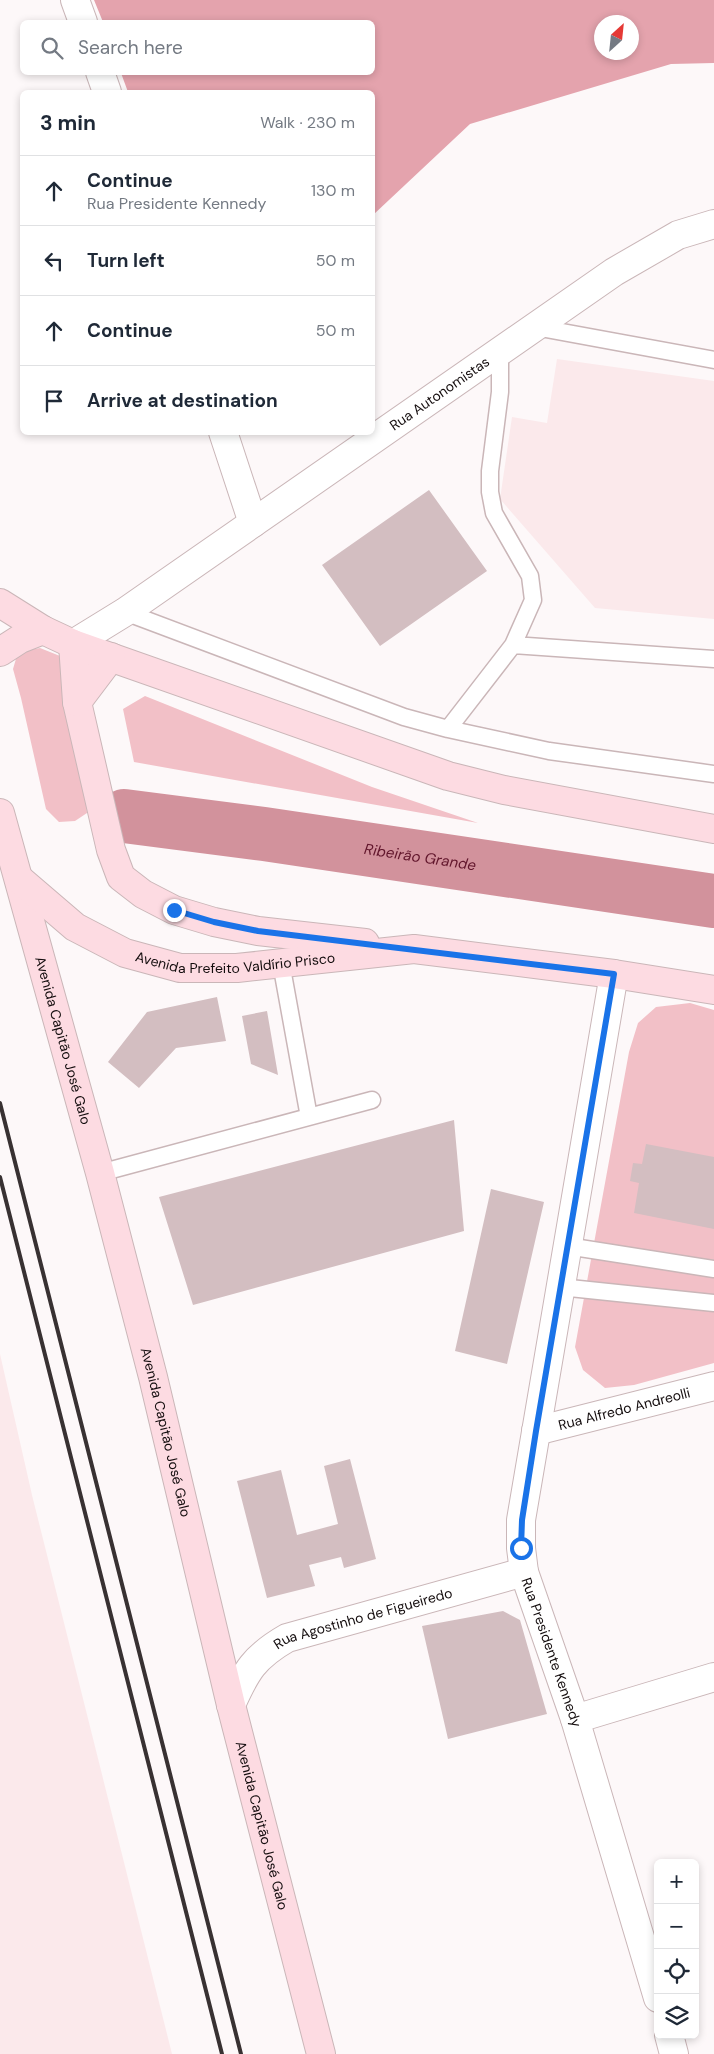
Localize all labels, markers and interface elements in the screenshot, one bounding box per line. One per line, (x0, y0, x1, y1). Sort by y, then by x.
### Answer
north arrow (594, 15, 639, 60)
search box (20, 20, 375, 75)
icon: search (38, 34, 66, 62)
text: Search here (78, 35, 183, 60)
text: 3 min (40, 109, 96, 137)
text: Walk · 230 m (260, 112, 355, 133)
text: Continue (87, 168, 173, 193)
icon: ahead (40, 177, 68, 205)
text: 130 m (311, 180, 355, 201)
text: Rua Presidente Kennedy (87, 193, 266, 214)
icon: left (40, 247, 68, 275)
text: Turn left (87, 248, 165, 273)
text: 50 m (316, 250, 355, 271)
icon: ahead (40, 317, 68, 345)
text: Continue (87, 318, 173, 343)
text: 50 m (316, 320, 355, 341)
street label: Rua Autonomistas (386, 352, 493, 434)
icon: arrive (40, 387, 68, 415)
text: Arrive at destination (87, 388, 278, 413)
water label: Ribeirão Grande (363, 839, 478, 876)
route end (163, 899, 186, 922)
street label: Avenida Prefeito Valdírio Prisco (134, 947, 336, 977)
street label: Avenida Capitão José Galo (31, 954, 95, 1127)
street label: Avenida Capitão José Galo (137, 1345, 195, 1519)
street label: Rua Alfredo Andreolli (556, 1383, 692, 1434)
route start (510, 1537, 533, 1560)
street label: Rua Presidente Kennedy (518, 1575, 586, 1729)
street label: Rua Agostinho de Figueiredo (270, 1583, 454, 1653)
street label: Avenida Capitão José Galo (232, 1739, 292, 1912)
map controls (654, 1859, 699, 2039)
button: + (654, 1859, 699, 1904)
button: − (654, 1904, 699, 1949)
button: locate (654, 1949, 699, 1994)
button: layers (654, 1994, 699, 2039)

